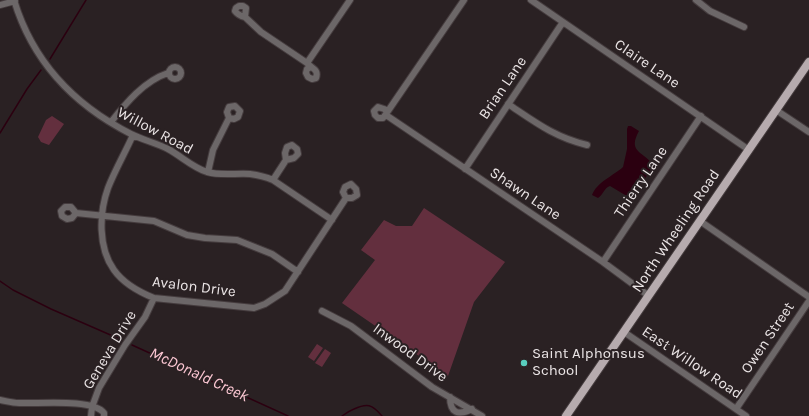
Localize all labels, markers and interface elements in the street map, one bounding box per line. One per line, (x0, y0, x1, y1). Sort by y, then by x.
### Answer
street label: Claire Lane (611, 36, 683, 92)
street label: Brian Lane (475, 53, 531, 123)
street label: Willow Road (114, 103, 196, 159)
street label: Thierry Lane (611, 143, 671, 221)
street label: Shawn Lane (486, 164, 564, 224)
street label: North Wheeling Road (628, 166, 724, 296)
street label: Avalon Drive (151, 273, 237, 301)
street label: Owen Street (738, 299, 798, 377)
street label: Geneva Drive (79, 307, 141, 393)
street label: Inwood Drive (369, 320, 451, 386)
street label: East Willow Road (638, 323, 746, 403)
water label: McDonald Creek (146, 344, 252, 406)
place label: Saint Alphonsus School (532, 345, 645, 380)
marker: Saint Alphonsus School (519, 358, 529, 368)

